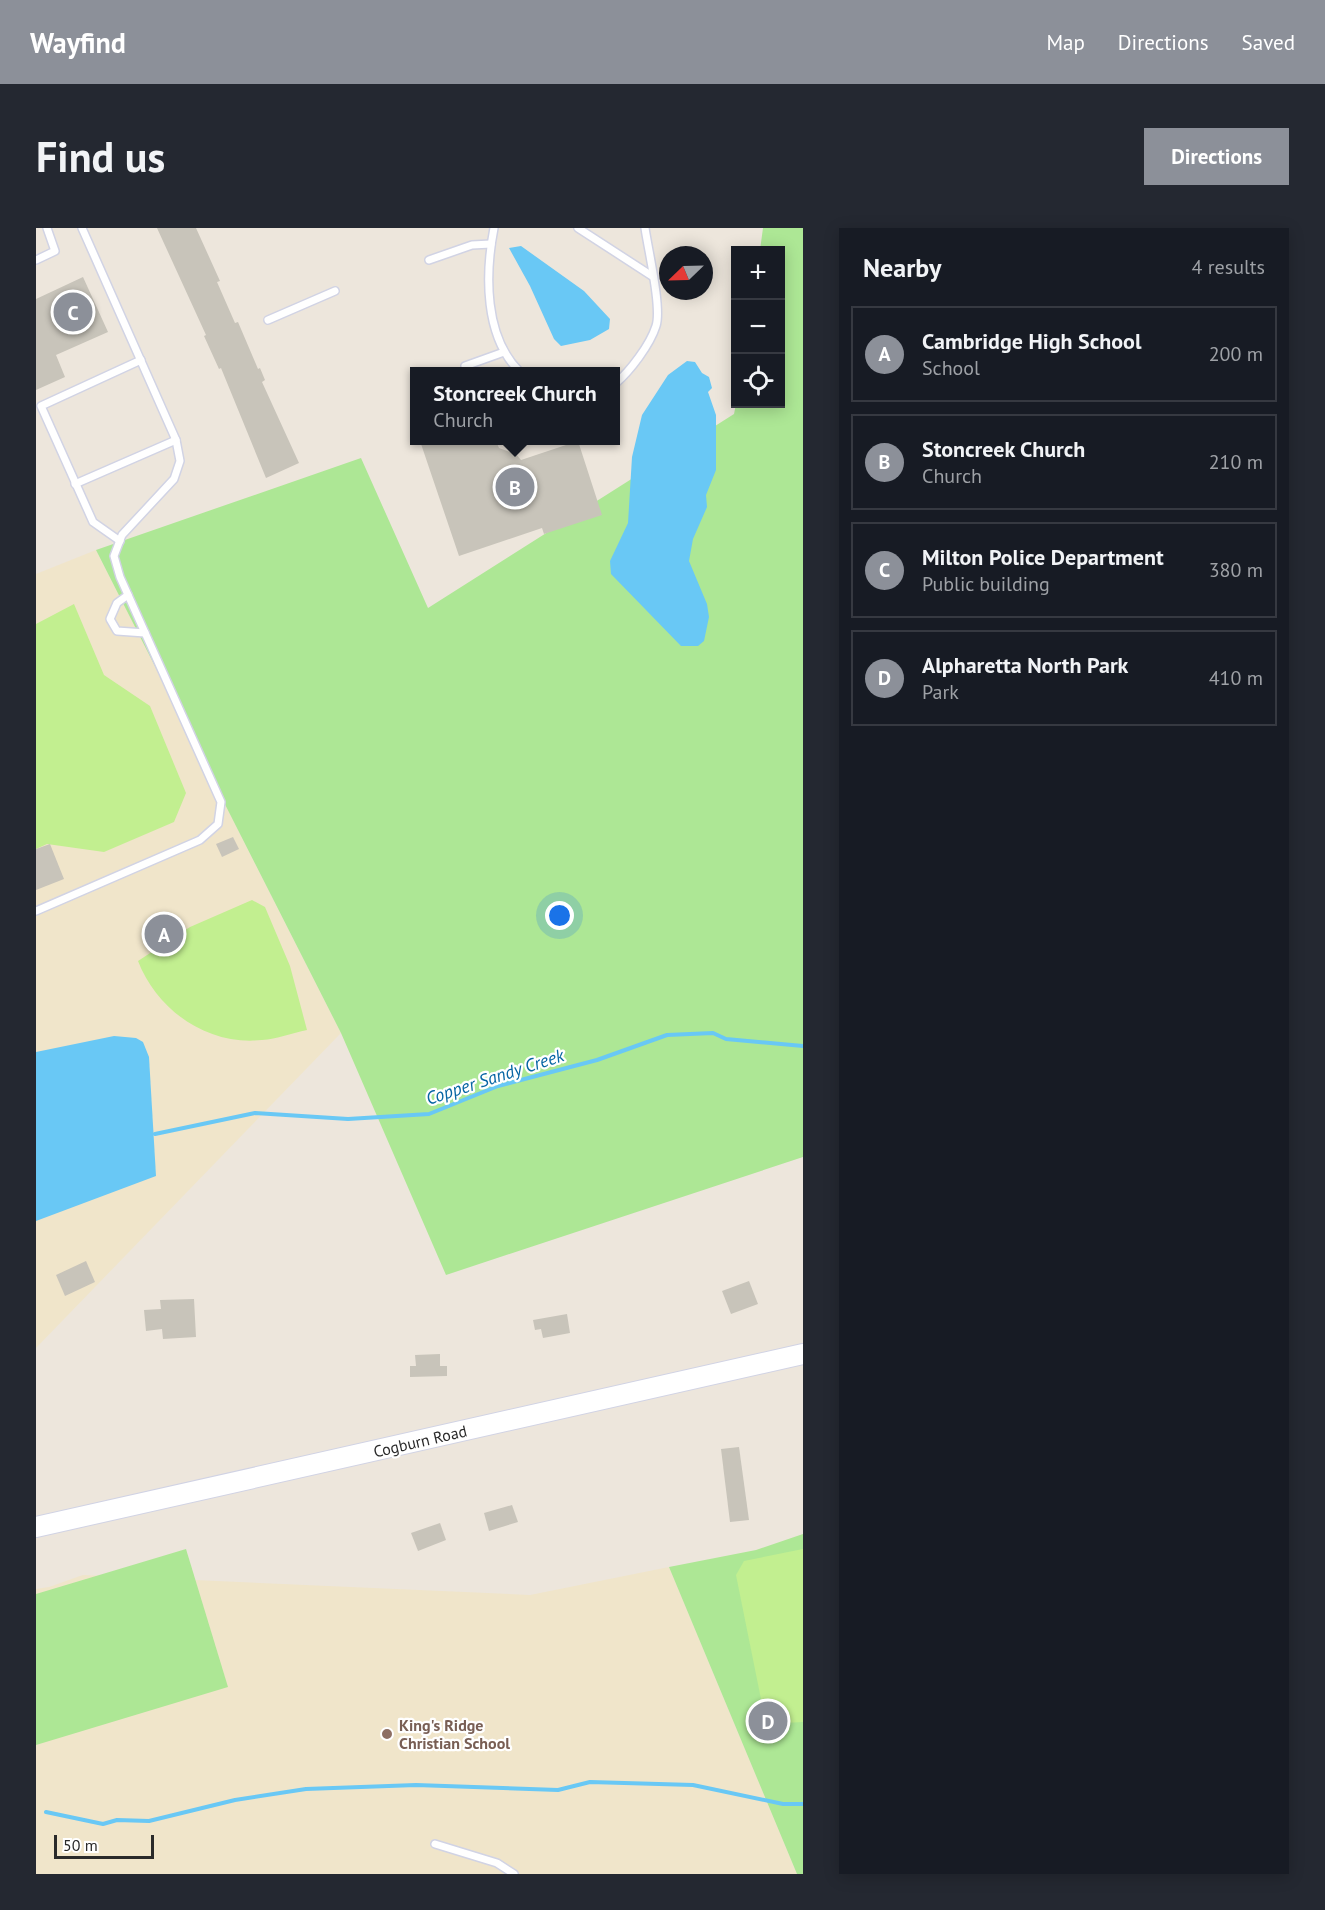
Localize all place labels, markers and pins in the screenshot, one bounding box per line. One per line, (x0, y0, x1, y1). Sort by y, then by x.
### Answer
pin: C (54, 290, 93, 334)
pin: B (496, 464, 534, 510)
pin: A (144, 912, 184, 956)
pin: D (748, 1698, 788, 1744)
place label: King's Ridge Christian School (399, 1715, 510, 1753)
marker: King's Ridge Christian School (380, 1727, 394, 1741)

